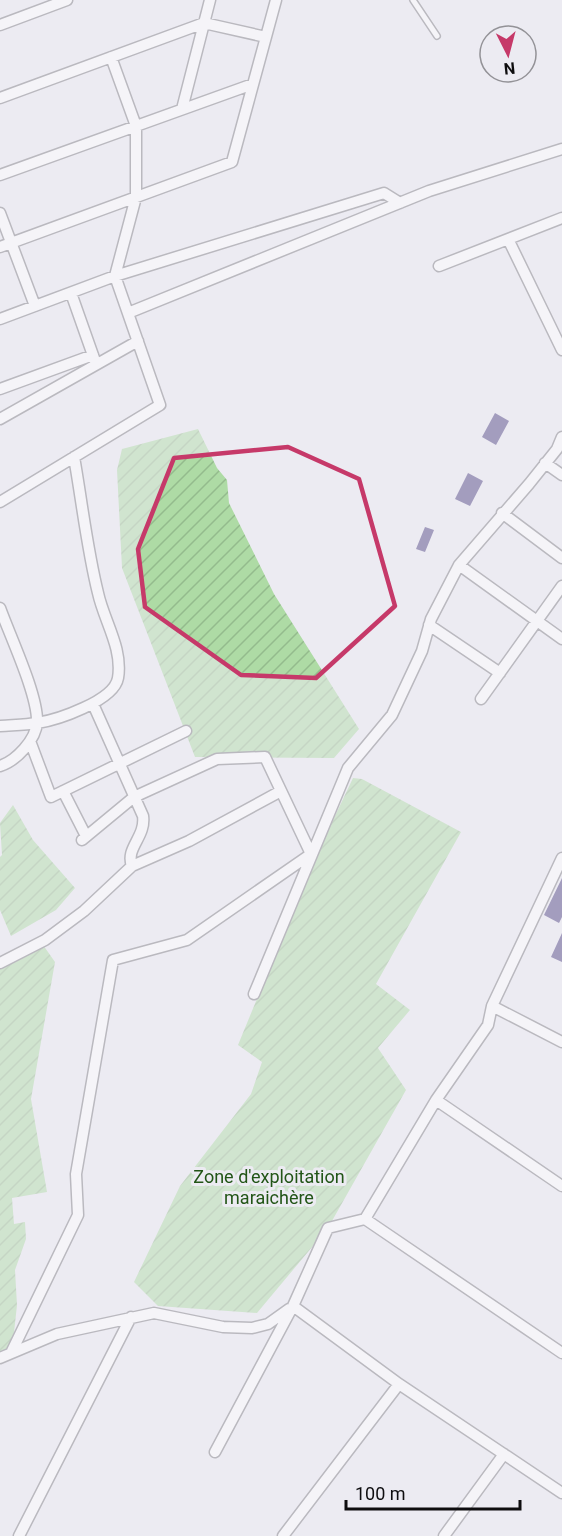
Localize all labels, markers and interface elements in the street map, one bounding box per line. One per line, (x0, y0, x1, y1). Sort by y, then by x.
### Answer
north arrow (478, 24, 538, 84)
text: N (503, 58, 516, 78)
park label: Zone d'exploitation maraichère (193, 1166, 345, 1208)
scale bar (346, 1473, 520, 1511)
text: 100 m (355, 1483, 406, 1504)

